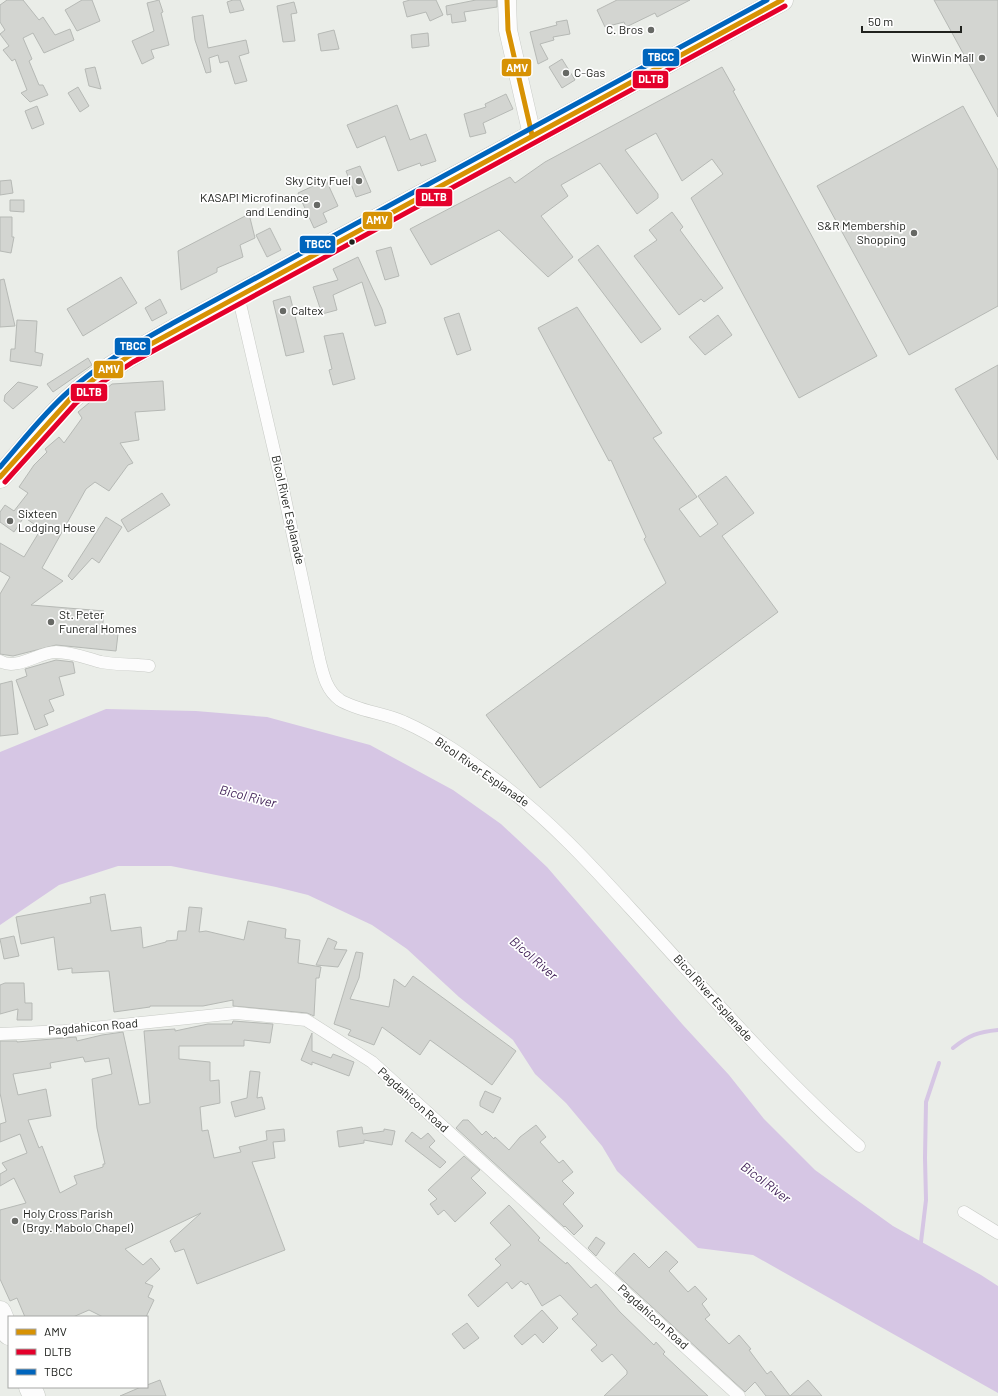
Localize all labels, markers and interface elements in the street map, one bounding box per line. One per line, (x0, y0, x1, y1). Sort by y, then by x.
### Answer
scale bar (862, 8, 961, 34)
text: 50 m (868, 14, 893, 28)
place label: C. Bros (606, 22, 643, 36)
marker: C. Bros (646, 25, 656, 35)
line badge: TBCC (642, 48, 680, 67)
text: TBCC (648, 50, 675, 63)
place label: WinWin Mall (911, 50, 974, 64)
marker: WinWin Mall (977, 53, 987, 63)
line badge: AMV (501, 58, 532, 77)
text: AMV (506, 61, 528, 74)
place label: C-Gas (574, 65, 605, 79)
marker: C-Gas (561, 68, 571, 78)
line badge: DLTB (632, 70, 669, 89)
text: DLTB (638, 72, 664, 85)
place label: Sky City Fuel (285, 173, 351, 187)
marker: Sky City Fuel (354, 176, 364, 186)
line badge: DLTB (415, 188, 453, 207)
place label: KASAPI Microfinance and Lending (200, 190, 309, 218)
text: DLTB (421, 190, 447, 203)
marker: KASAPI Microfinance and Lending (312, 200, 322, 210)
line badge: AMV (362, 211, 393, 230)
text: AMV (366, 213, 388, 226)
place label: S&R Membership Shopping (817, 218, 906, 246)
marker: S&R Membership Shopping (909, 228, 919, 238)
line badge: TBCC (299, 235, 336, 254)
text: TBCC (305, 237, 332, 250)
unlabelled marker (347, 237, 357, 247)
place label: Caltex (291, 303, 324, 317)
marker: Caltex (278, 306, 288, 316)
line badge: TBCC (114, 337, 151, 356)
text: TBCC (120, 339, 147, 352)
line badge: AMV (93, 360, 124, 379)
text: AMV (98, 362, 120, 375)
line badge: DLTB (70, 383, 108, 402)
text: DLTB (76, 385, 102, 398)
street label: Bicol River Esplanade (270, 454, 308, 566)
place label: Sixteen Lodging House (18, 506, 96, 534)
marker: Sixteen Lodging House (5, 516, 15, 526)
place label: St. Peter Funeral Homes (59, 607, 137, 635)
marker: St. Peter Funeral Homes (46, 617, 56, 627)
street label: Bicol River Esplanade (433, 733, 532, 809)
water label: Bicol River (218, 781, 278, 811)
water label: Bicol River (507, 933, 561, 983)
street label: Bicol River Esplanade (671, 951, 756, 1044)
street label: Pagdahicon Road (47, 1015, 138, 1037)
street label: Pagdahicon Road (376, 1064, 452, 1135)
water label: Bicol River (738, 1158, 794, 1206)
place label: Holy Cross Parish (Brgy. Mabolo Chapel) (22, 1206, 134, 1234)
marker: Holy Cross Parish (Brgy. Mabolo Chapel) (10, 1216, 20, 1226)
street label: Pagdahicon Road (616, 1281, 692, 1352)
legend (8, 1316, 148, 1388)
text: AMV (44, 1324, 67, 1338)
text: DLTB (44, 1344, 72, 1358)
text: TBCC (44, 1364, 73, 1378)

